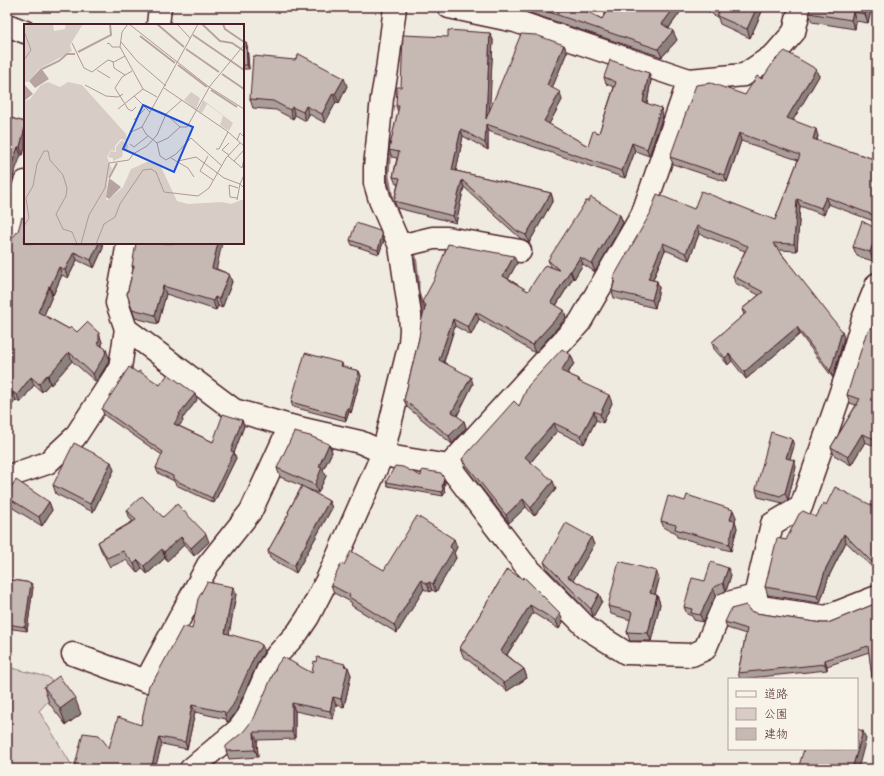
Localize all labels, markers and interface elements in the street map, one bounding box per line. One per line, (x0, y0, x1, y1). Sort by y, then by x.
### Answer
inset map (24, 24, 244, 244)
legend (728, 678, 858, 750)
text: 道路 (764, 686, 788, 702)
text: 公園 (764, 706, 788, 722)
text: 建物 (764, 726, 788, 742)

